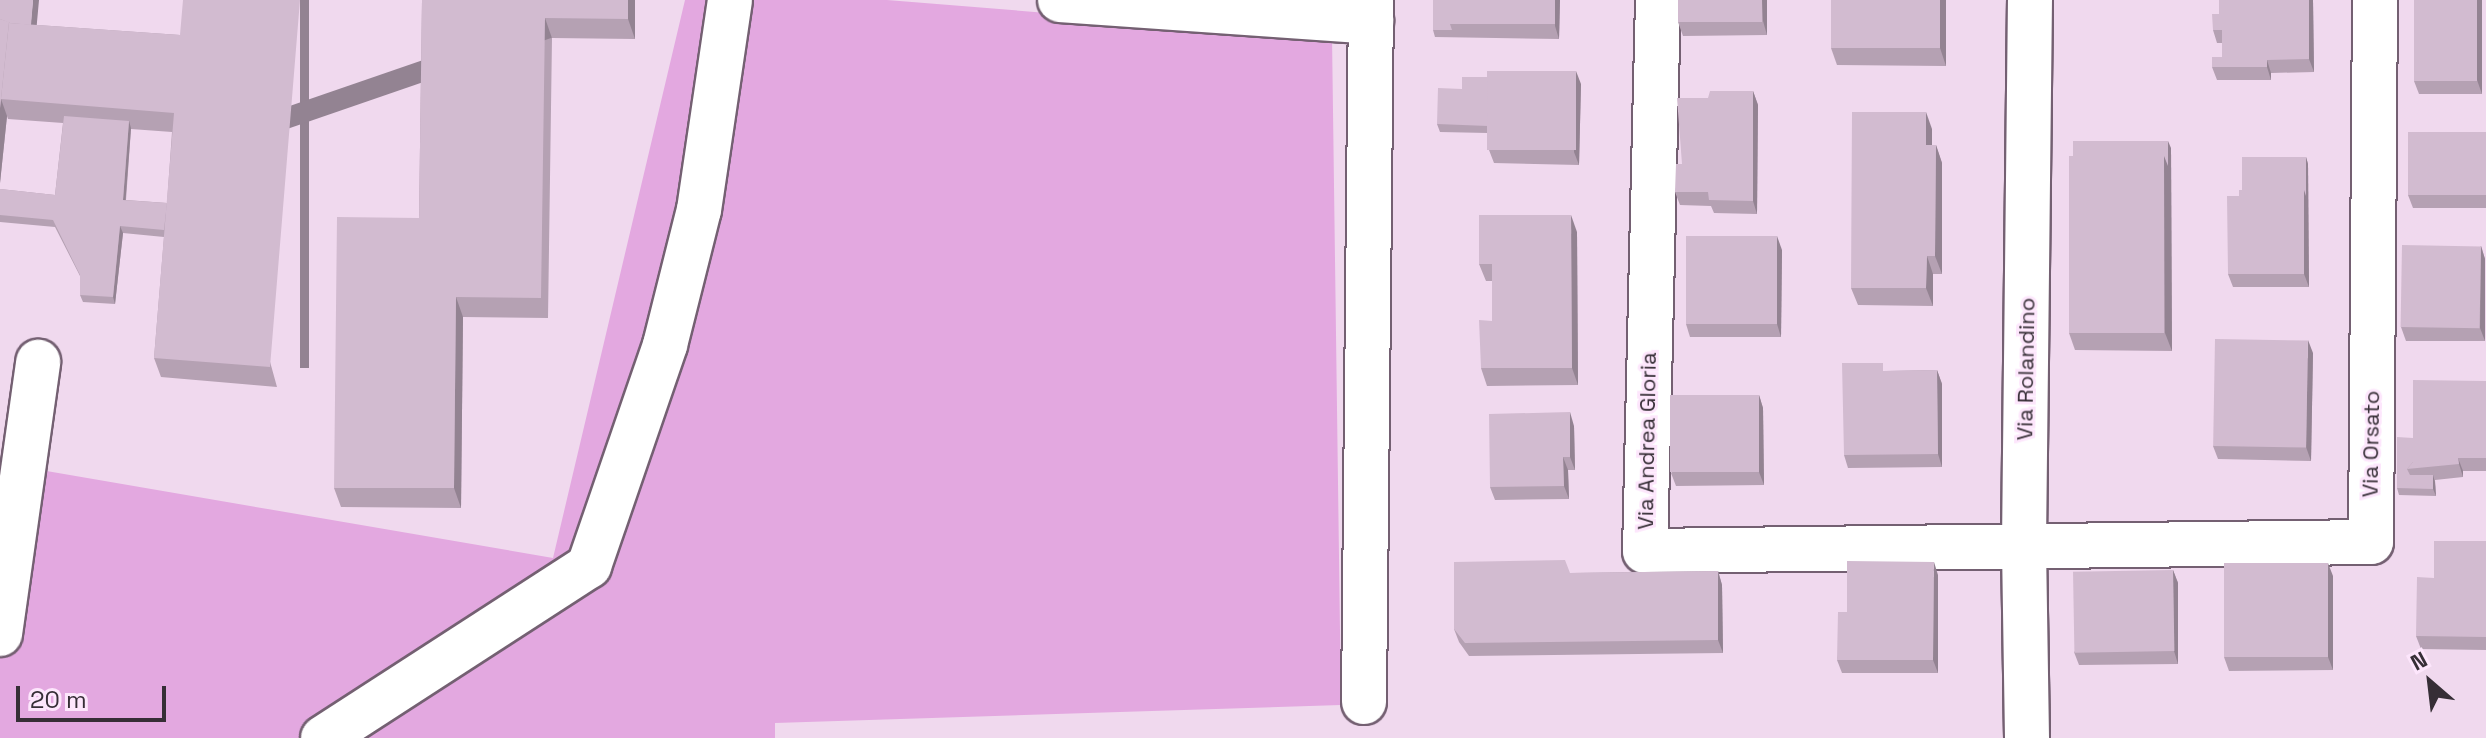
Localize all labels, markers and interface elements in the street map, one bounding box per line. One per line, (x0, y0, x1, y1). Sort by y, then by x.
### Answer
street label: Via Rolandino (2012, 297, 2040, 441)
street label: Via Andrea Gloria (1632, 352, 1662, 530)
street label: Via Orsato (2357, 390, 2385, 498)
north arrow (2390, 642, 2470, 722)
text: N (2406, 645, 2432, 677)
scale bar (20, 670, 170, 720)
text: 20 m (30, 684, 87, 715)

